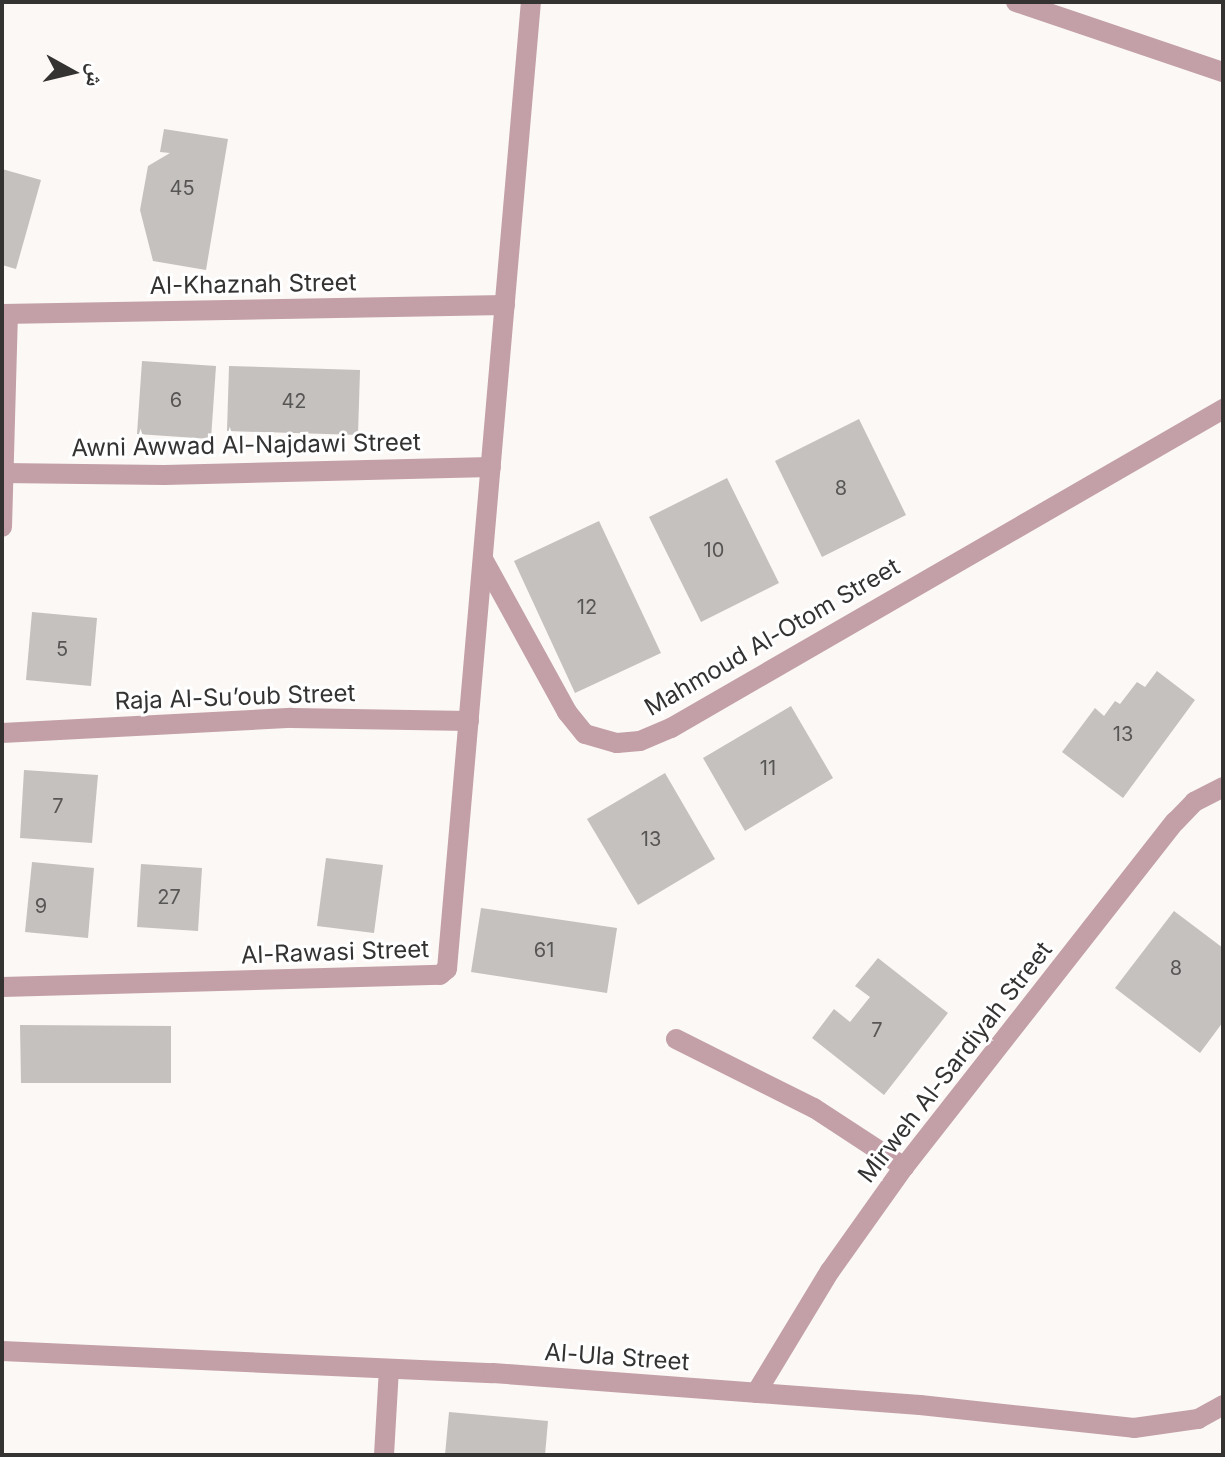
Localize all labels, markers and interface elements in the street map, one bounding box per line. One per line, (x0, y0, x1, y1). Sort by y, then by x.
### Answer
north arrow (32, 32, 112, 112)
text: ش (81, 62, 110, 89)
house number: 45 (169, 176, 195, 200)
street label: Al-Khaznah Street (149, 268, 357, 300)
house number: 6 (170, 388, 182, 412)
house number: 42 (281, 389, 307, 413)
street label: Awni Awwad Al-Najdawi Street (71, 428, 421, 462)
house number: 8 (835, 476, 847, 500)
house number: 10 (704, 538, 724, 562)
street label: Mahmoud Al-Otom Street (639, 552, 905, 722)
house number: 12 (577, 595, 597, 619)
house number: 5 (56, 637, 68, 661)
street label: Raja Al-Su’oub Street (114, 678, 356, 716)
house number: 13 (1113, 722, 1133, 746)
house number: 11 (760, 756, 776, 780)
house number: 7 (52, 794, 64, 818)
house number: 13 (641, 827, 661, 851)
house number: 27 (157, 885, 181, 909)
house number: 9 (35, 894, 47, 918)
street label: Al-Rawasi Street (240, 934, 430, 970)
street label: Mirweh Al-Sardiyah Street (852, 936, 1058, 1188)
house number: 61 (534, 938, 554, 962)
house number: 8 (1170, 956, 1182, 980)
house number: 7 (871, 1018, 883, 1042)
street label: Al-Ula Street (544, 1338, 690, 1376)

